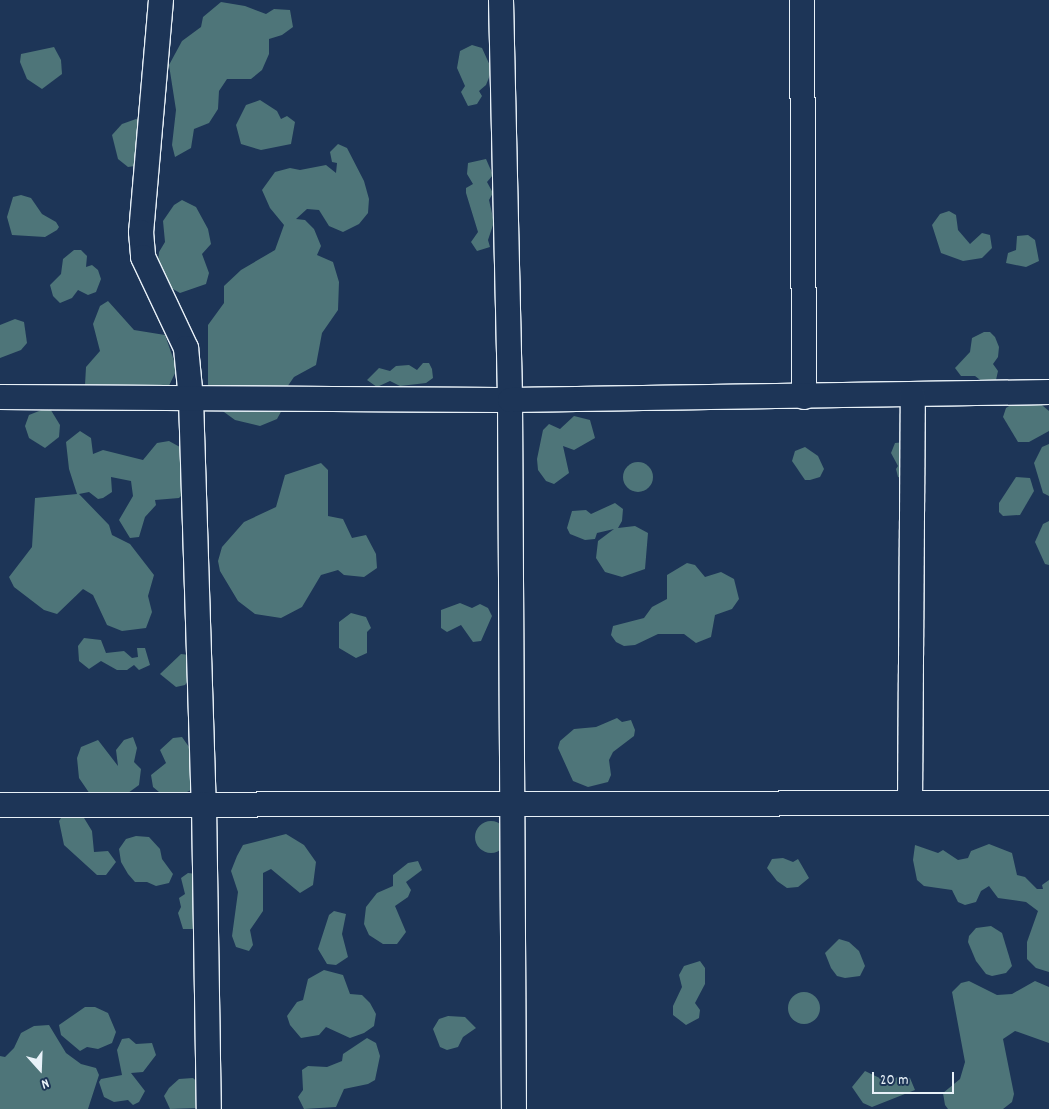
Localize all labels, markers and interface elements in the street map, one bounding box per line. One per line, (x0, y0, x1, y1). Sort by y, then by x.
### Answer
north arrow (15, 1044, 65, 1094)
scale bar (874, 1062, 956, 1094)
text: 20 m (880, 1070, 908, 1092)
text: N (38, 1073, 52, 1094)

